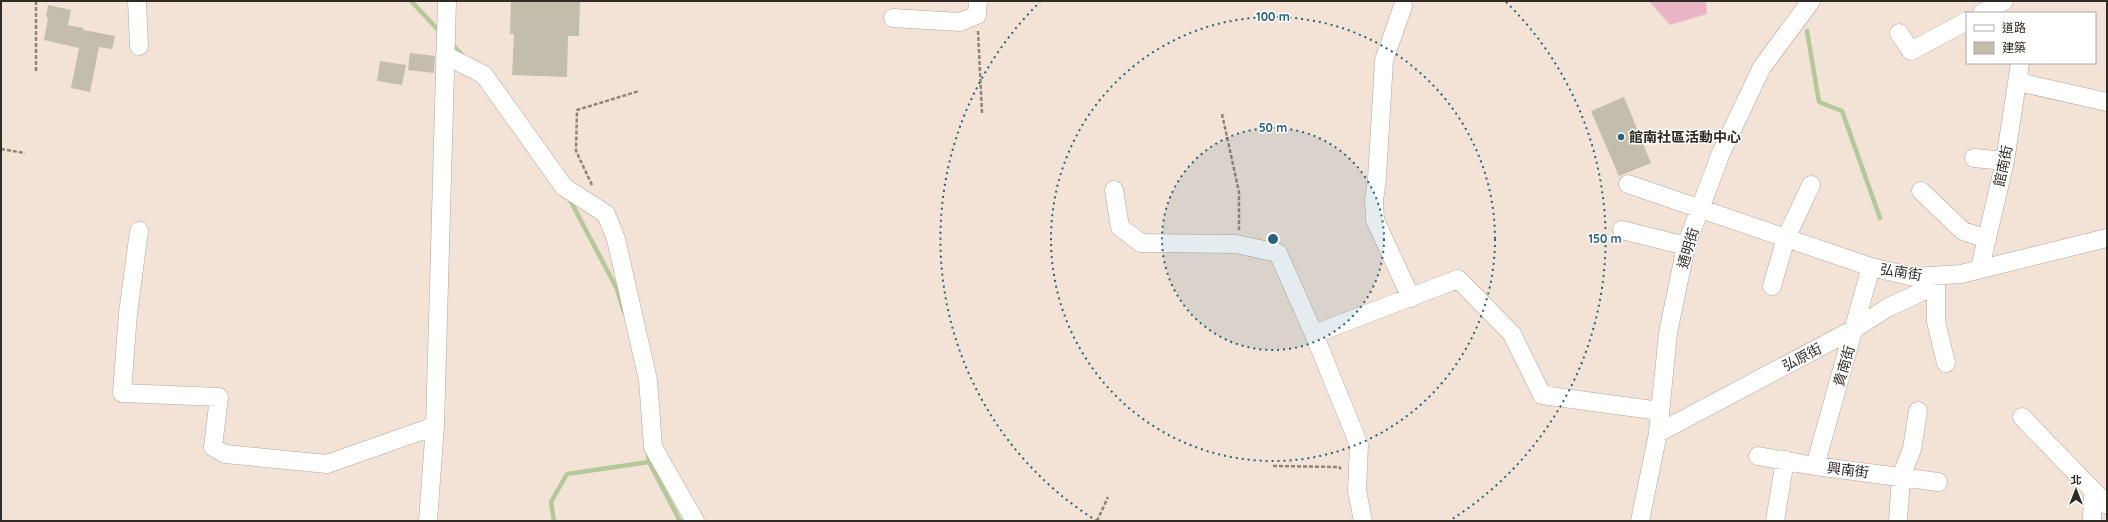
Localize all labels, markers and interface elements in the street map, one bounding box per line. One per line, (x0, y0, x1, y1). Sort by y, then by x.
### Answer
text: 100 m (1256, 9, 1290, 24)
legend (1966, 12, 2096, 64)
text: 道路 (2002, 20, 2026, 35)
text: 建築 (2002, 40, 2026, 55)
text: 50 m (1259, 120, 1287, 135)
place label: 館南社區活動中心 (1629, 128, 1741, 146)
marker: 館南社區活動中心 (1616, 132, 1626, 142)
street label: 館南街 (1990, 144, 2016, 188)
street label: 通明街 (1674, 225, 1702, 271)
text: 150 m (1588, 231, 1622, 246)
centre of rings (1266, 232, 1280, 246)
street label: 弘南街 (1879, 260, 1923, 284)
street label: 弘原街 (1779, 339, 1825, 375)
street label: 貴南街 (1830, 343, 1858, 389)
street label: 興南街 (1826, 459, 1870, 481)
north arrow (2056, 470, 2096, 510)
text: 北 (2071, 473, 2082, 487)

